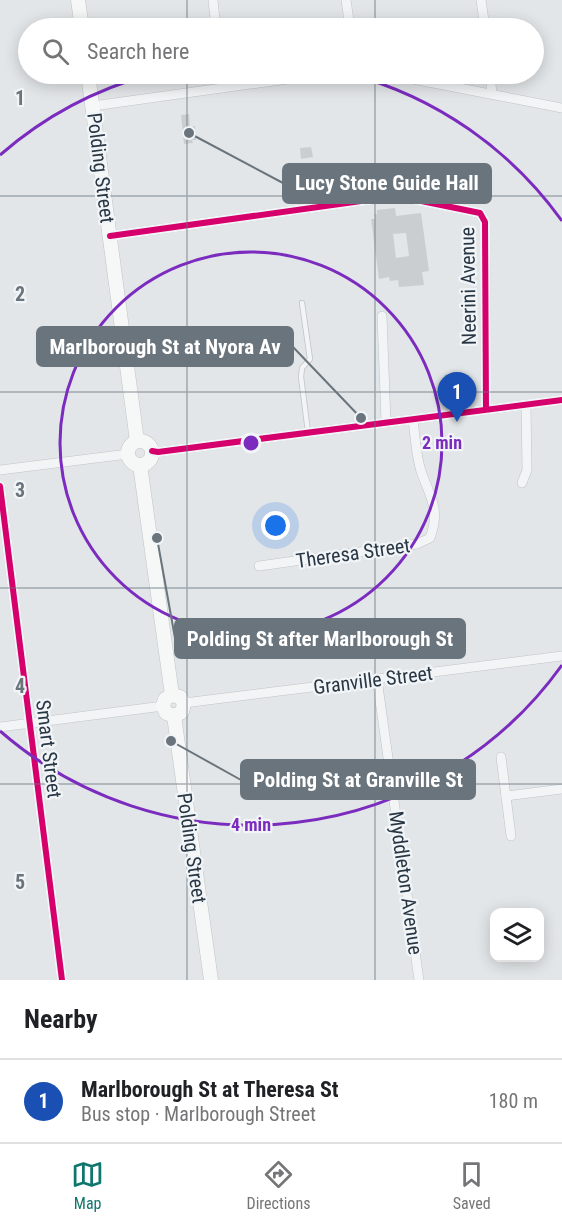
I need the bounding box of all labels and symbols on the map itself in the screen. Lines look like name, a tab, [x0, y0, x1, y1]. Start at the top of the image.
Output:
text: 1	[15, 86, 25, 110]
street label: Polding Street	[82, 111, 120, 225]
callout: Lucy Stone Guide Hall	[283, 164, 491, 203]
text: Lucy Stone Guide Hall	[295, 171, 479, 195]
street label: Neerini Avenue	[455, 227, 481, 345]
text: 2	[15, 282, 25, 306]
callout: Marlborough St at Nyora Av	[37, 327, 293, 366]
text: Marlborough St at Nyora Av	[49, 335, 281, 359]
pin: 1	[438, 372, 476, 422]
text: 2 min	[422, 432, 462, 453]
centre of rings	[241, 433, 261, 453]
text: 3	[15, 478, 25, 502]
your location	[261, 511, 290, 540]
street label: Theresa Street	[294, 533, 412, 573]
callout: Polding St after Marlborough St	[175, 619, 465, 658]
text: Polding St after Marlborough St	[187, 627, 453, 651]
street label: Granville Street	[312, 661, 434, 699]
text: 4	[15, 674, 25, 698]
street label: Smart Street	[31, 698, 67, 800]
callout: Polding St at Granville St	[241, 760, 475, 799]
text: Polding St at Granville St	[253, 768, 463, 792]
street label: Polding Street	[172, 791, 212, 905]
street label: Myddleton Avenue	[384, 810, 428, 956]
text: 4 min	[231, 814, 271, 835]
text: 5	[15, 870, 25, 894]

